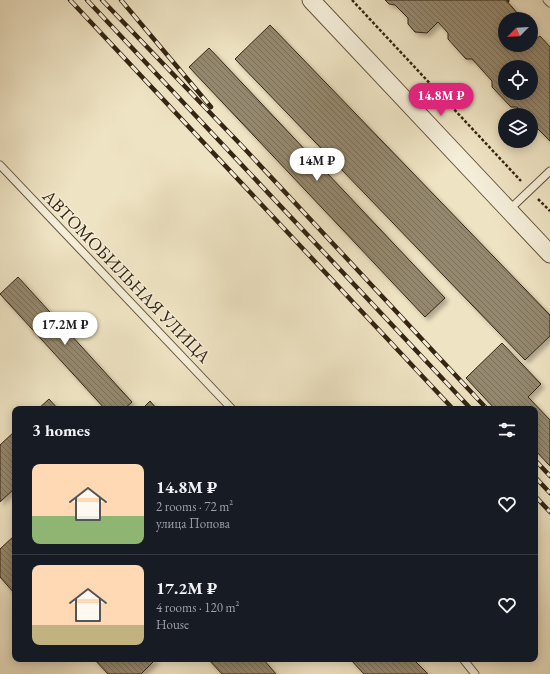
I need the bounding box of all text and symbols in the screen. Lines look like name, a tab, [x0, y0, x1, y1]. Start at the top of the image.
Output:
north arrow	[498, 12, 538, 52]
map controls	[498, 12, 538, 148]
button: locate	[498, 60, 538, 100]
pin: 14.8M ₽	[404, 83, 478, 117]
text: 14.8M ₽	[418, 87, 464, 104]
button: layers	[498, 108, 538, 148]
pin: 14M ₽	[289, 148, 345, 182]
text: 14M ₽	[299, 152, 335, 169]
street label: АВТОМОБИЛЬНАЯ УЛИЦА	[37, 184, 216, 368]
pin: 17.2M ₽	[28, 312, 102, 346]
text: 17.2M ₽	[42, 316, 88, 333]
text: 3 homes	[32, 419, 90, 441]
icon: filters	[496, 419, 518, 441]
text: 14.8M ₽	[156, 476, 217, 498]
icon: home	[64, 480, 112, 528]
icon: heart	[496, 493, 518, 515]
text: 2 rooms · 72 m²	[156, 498, 233, 515]
text: улица Попова	[156, 515, 230, 532]
text: 17.2M ₽	[156, 577, 217, 599]
icon: home	[64, 581, 112, 629]
icon: heart	[496, 594, 518, 616]
text: 4 rooms · 120 m²	[156, 599, 240, 616]
text: House	[156, 616, 189, 633]

